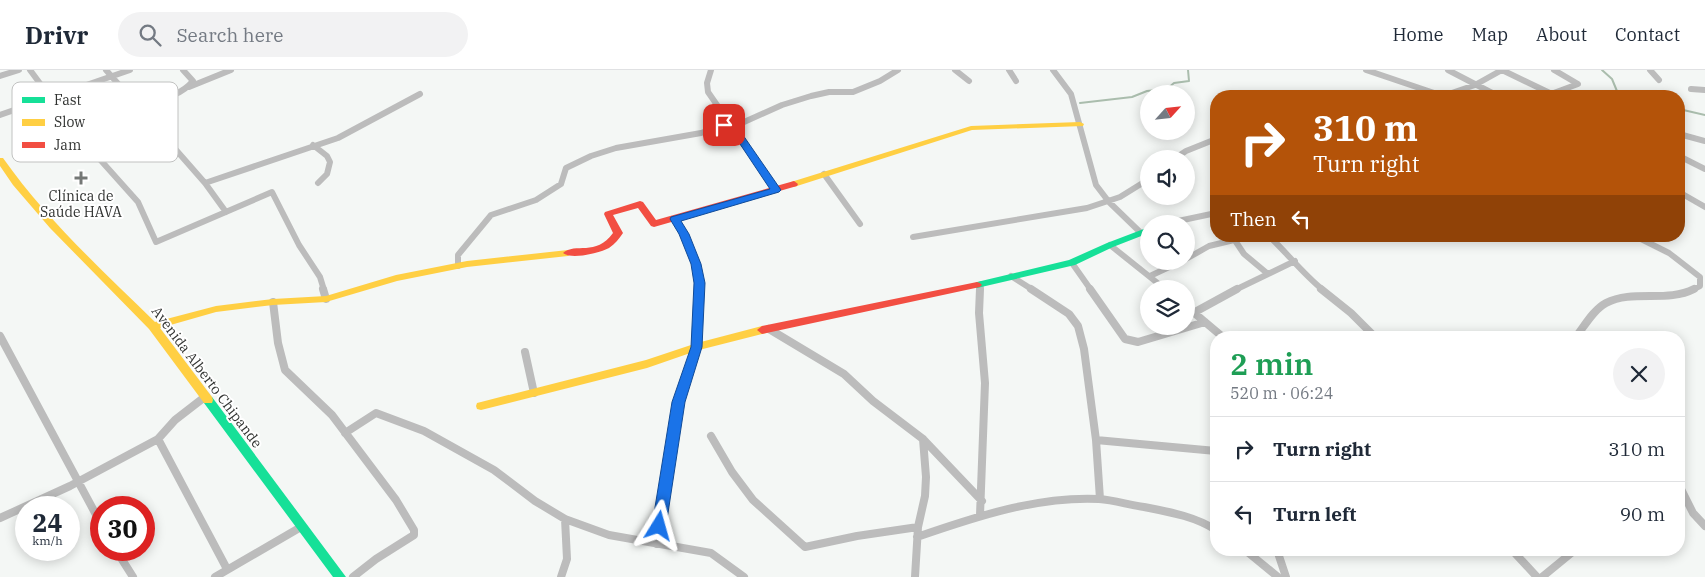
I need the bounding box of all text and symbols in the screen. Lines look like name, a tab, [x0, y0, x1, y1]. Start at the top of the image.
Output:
search box	[118, 12, 468, 57]
text: Drivr	[25, 19, 88, 51]
icon: search	[136, 21, 164, 49]
text: Search here	[176, 23, 283, 47]
text: Home	[1392, 23, 1444, 46]
text: Map	[1472, 23, 1508, 46]
text: About	[1536, 23, 1587, 46]
text: Contact	[1615, 23, 1680, 46]
legend	[12, 82, 178, 162]
north arrow	[1140, 85, 1195, 140]
map controls	[1140, 85, 1195, 335]
text: Fast	[54, 91, 82, 109]
pin	[703, 104, 745, 146]
text: 310 m	[1313, 105, 1418, 151]
icon: right	[1230, 110, 1295, 175]
icon: arrive	[710, 111, 738, 139]
text: Slow	[54, 113, 85, 131]
text: Jam	[54, 136, 81, 154]
text: Turn right	[1313, 149, 1420, 178]
button: sound	[1140, 150, 1195, 205]
marker: Clínica de Saúde HAVA	[74, 171, 88, 185]
place label: Clínica de Saúde HAVA	[40, 187, 122, 221]
icon: left	[1287, 205, 1315, 233]
text: Then	[1230, 207, 1277, 231]
button: search	[1140, 215, 1195, 270]
button: layers	[1140, 280, 1195, 335]
street label: Avenida Alberto Chipande	[148, 303, 266, 451]
text: 2 min	[1230, 344, 1313, 383]
button: close	[1613, 348, 1665, 400]
text: 520 m · 06:24	[1230, 383, 1333, 403]
icon: right	[1230, 435, 1258, 463]
text: Turn right	[1273, 437, 1371, 461]
text: 310 m	[1608, 437, 1665, 461]
speed limit sign: 30	[90, 496, 155, 561]
position arrow	[632, 499, 684, 551]
icon: left	[1230, 500, 1258, 528]
text: Turn left	[1273, 502, 1356, 526]
text: 90 m	[1620, 502, 1665, 526]
text: 24	[32, 506, 63, 539]
text: km/h	[32, 533, 63, 548]

